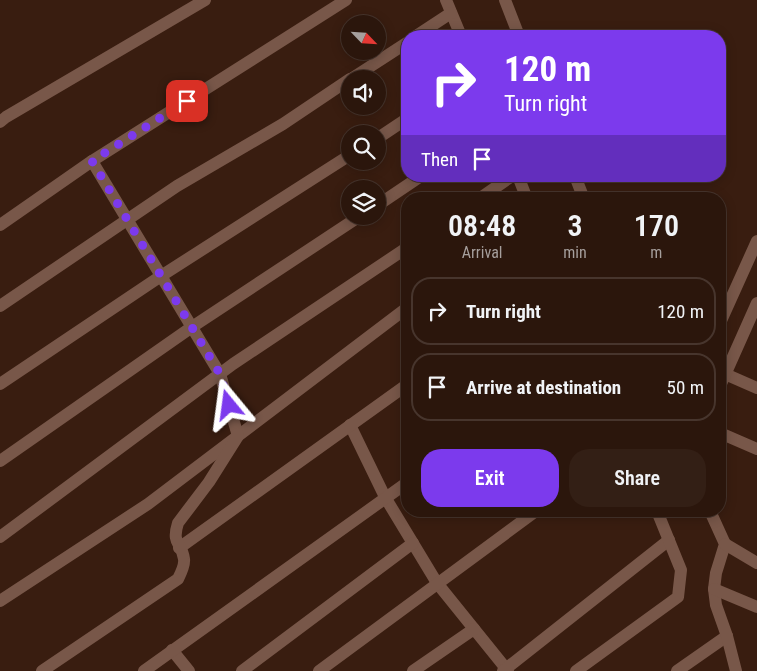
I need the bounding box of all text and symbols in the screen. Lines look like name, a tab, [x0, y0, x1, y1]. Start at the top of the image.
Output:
north arrow	[341, 15, 386, 60]
map controls	[341, 15, 386, 225]
text: 120 m	[504, 49, 591, 90]
icon: right	[421, 50, 486, 115]
button: sound	[341, 70, 386, 115]
pin	[166, 80, 208, 122]
icon: arrive	[173, 87, 201, 115]
text: Turn right	[504, 91, 587, 116]
button: search	[341, 125, 386, 170]
icon: arrive	[468, 145, 496, 173]
text: Then	[421, 148, 458, 171]
button: layers	[341, 180, 386, 225]
text: 08:48	[448, 208, 516, 243]
text: 3	[567, 208, 583, 243]
text: 170	[634, 208, 679, 243]
text: Arrival	[462, 243, 502, 262]
text: min	[563, 243, 587, 262]
text: m	[650, 243, 662, 262]
icon: right	[423, 297, 451, 325]
text: Turn right	[466, 300, 541, 323]
text: 120 m	[657, 300, 704, 323]
icon: arrive	[423, 373, 451, 401]
text: Arrive at destination	[466, 376, 621, 399]
text: 50 m	[667, 376, 704, 399]
position arrow	[202, 378, 254, 430]
button: Exit	[421, 449, 559, 507]
button: Share	[569, 449, 706, 507]

